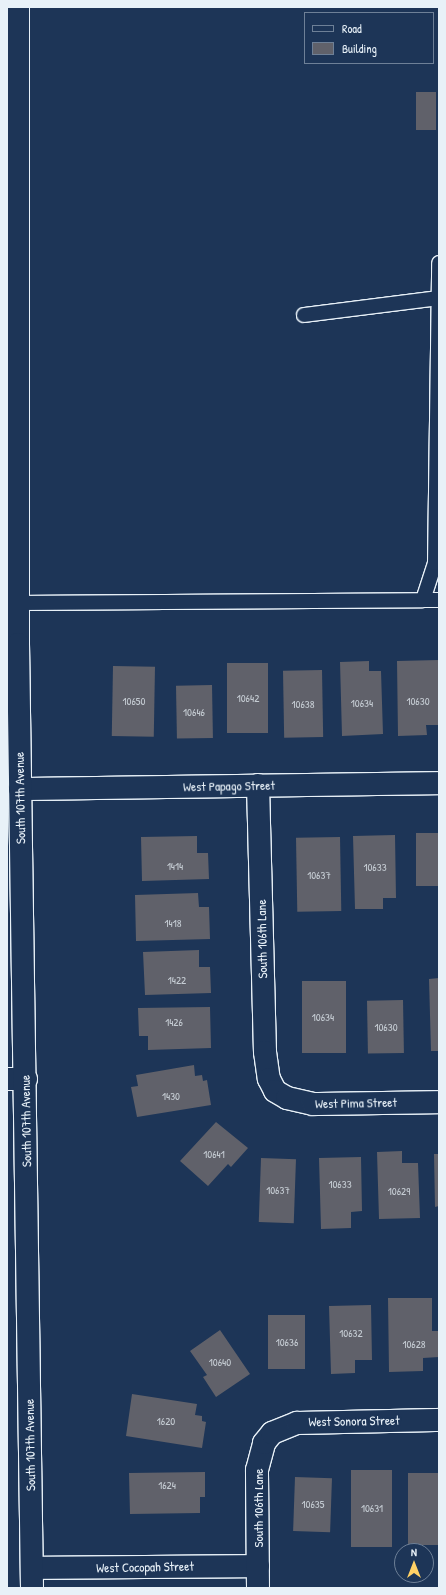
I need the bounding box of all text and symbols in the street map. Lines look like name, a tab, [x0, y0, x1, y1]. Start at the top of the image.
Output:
legend	[304, 12, 434, 64]
text: Road	[342, 20, 362, 37]
text: Building	[342, 40, 377, 57]
house number: 10642	[237, 691, 259, 705]
house number: 10650	[123, 694, 145, 708]
house number: 10630	[406, 694, 430, 708]
house number: 10634	[351, 696, 373, 710]
house number: 10638	[291, 697, 315, 711]
house number: 10646	[183, 705, 205, 719]
street label: South 107th Avenue	[11, 752, 29, 844]
street label: West Papago Street	[183, 777, 275, 795]
house number: 1414	[167, 859, 183, 873]
house number: 10633	[363, 860, 387, 874]
house number: 10637	[307, 868, 331, 882]
street label: South 106th Lane	[254, 899, 270, 979]
house number: 1418	[165, 916, 181, 930]
house number: 1422	[168, 973, 186, 987]
house number: 10634	[312, 1010, 334, 1024]
house number: 1426	[165, 1015, 183, 1029]
house number: 10630	[374, 1020, 398, 1034]
street label: South 107th Avenue	[17, 1075, 35, 1167]
house number: 1430	[162, 1089, 180, 1103]
street label: West Pima Street	[315, 1094, 397, 1112]
house number: 10641	[203, 1147, 225, 1161]
house number: 10633	[328, 1177, 352, 1191]
house number: 10637	[266, 1183, 290, 1197]
house number: 10629	[388, 1184, 410, 1198]
house number: 10632	[339, 1326, 363, 1340]
house number: 10636	[276, 1335, 298, 1349]
house number: 10628	[402, 1337, 426, 1351]
house number: 10640	[209, 1355, 231, 1369]
street label: South 107th Avenue	[21, 1399, 39, 1491]
street label: West Sonora Street	[308, 1412, 400, 1430]
house number: 1620	[157, 1414, 175, 1428]
street label: South 106th Lane	[250, 1469, 266, 1547]
house number: 1624	[158, 1478, 176, 1492]
house number: 10635	[302, 1497, 324, 1511]
house number: 10631	[361, 1501, 383, 1515]
north arrow	[394, 1543, 434, 1583]
text: N	[411, 1545, 417, 1559]
street label: West Cocopah Street	[96, 1558, 194, 1576]

